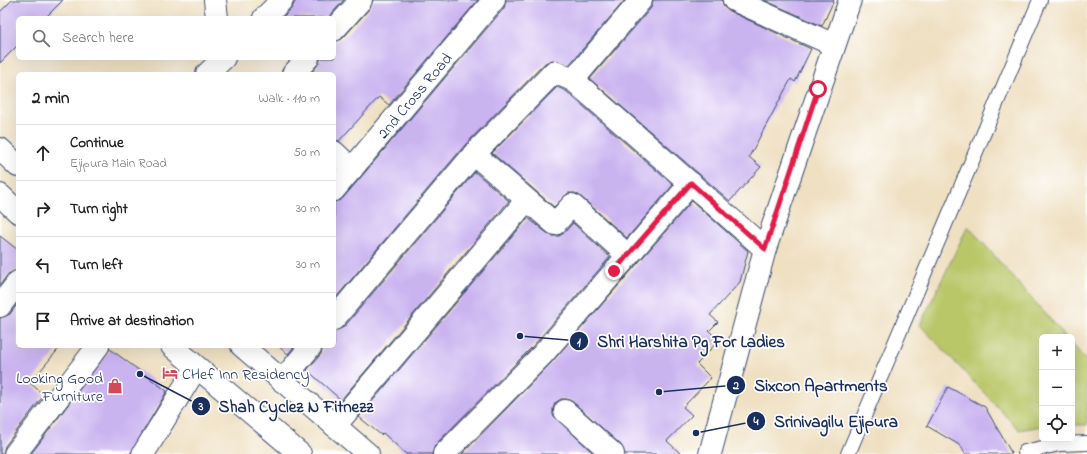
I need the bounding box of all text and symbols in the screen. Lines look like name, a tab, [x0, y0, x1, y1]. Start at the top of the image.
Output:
search box	[16, 16, 336, 60]
icon: search	[30, 27, 52, 49]
text: Search here	[62, 27, 134, 49]
street label: 2nd Cross Road	[372, 48, 459, 145]
route start	[809, 80, 827, 98]
text: 2 min	[32, 86, 69, 111]
text: Walk · 110 m	[259, 89, 320, 108]
text: Continue	[70, 132, 124, 154]
icon: ahead	[32, 142, 54, 164]
text: 50 m	[294, 143, 320, 162]
text: Ejipura Main Road	[70, 154, 167, 173]
icon: right	[32, 198, 54, 220]
text: Turn right	[70, 198, 128, 220]
text: 30 m	[296, 199, 320, 218]
icon: left	[32, 254, 54, 276]
text: Turn left	[70, 254, 123, 276]
text: 30 m	[296, 255, 320, 274]
route end	[605, 262, 623, 280]
icon: arrive	[32, 310, 54, 332]
text: Arrive at destination	[70, 310, 194, 332]
callout: Shri Harshita Pg For Ladies	[569, 327, 793, 356]
text: Shri Harshita Pg For Ladies	[597, 330, 785, 357]
text: 1	[577, 334, 581, 352]
map controls	[1039, 334, 1075, 442]
button: +	[1039, 334, 1075, 370]
place label: CHef Inn Residency	[182, 363, 309, 387]
hotel icon: CHef Inn Residency	[161, 364, 179, 382]
place label: Looking Good Furniture	[16, 367, 104, 409]
button: −	[1039, 370, 1075, 406]
callout: Sixcon Apartments	[726, 371, 896, 400]
text: Sixcon Apartments	[754, 374, 888, 399]
shop icon: Looking Good Furniture	[106, 377, 124, 395]
text: 2	[732, 377, 739, 395]
callout: Shah Cyclez N Fitnezz	[191, 392, 382, 421]
text: Shah Cyclez N Fitnezz	[219, 395, 374, 422]
text: 3	[198, 398, 204, 416]
callout: Srinivagilu Ejipura	[746, 406, 906, 435]
button: locate	[1039, 406, 1075, 442]
text: Srinivagilu Ejipura	[774, 410, 898, 437]
text: 4	[753, 413, 759, 431]

